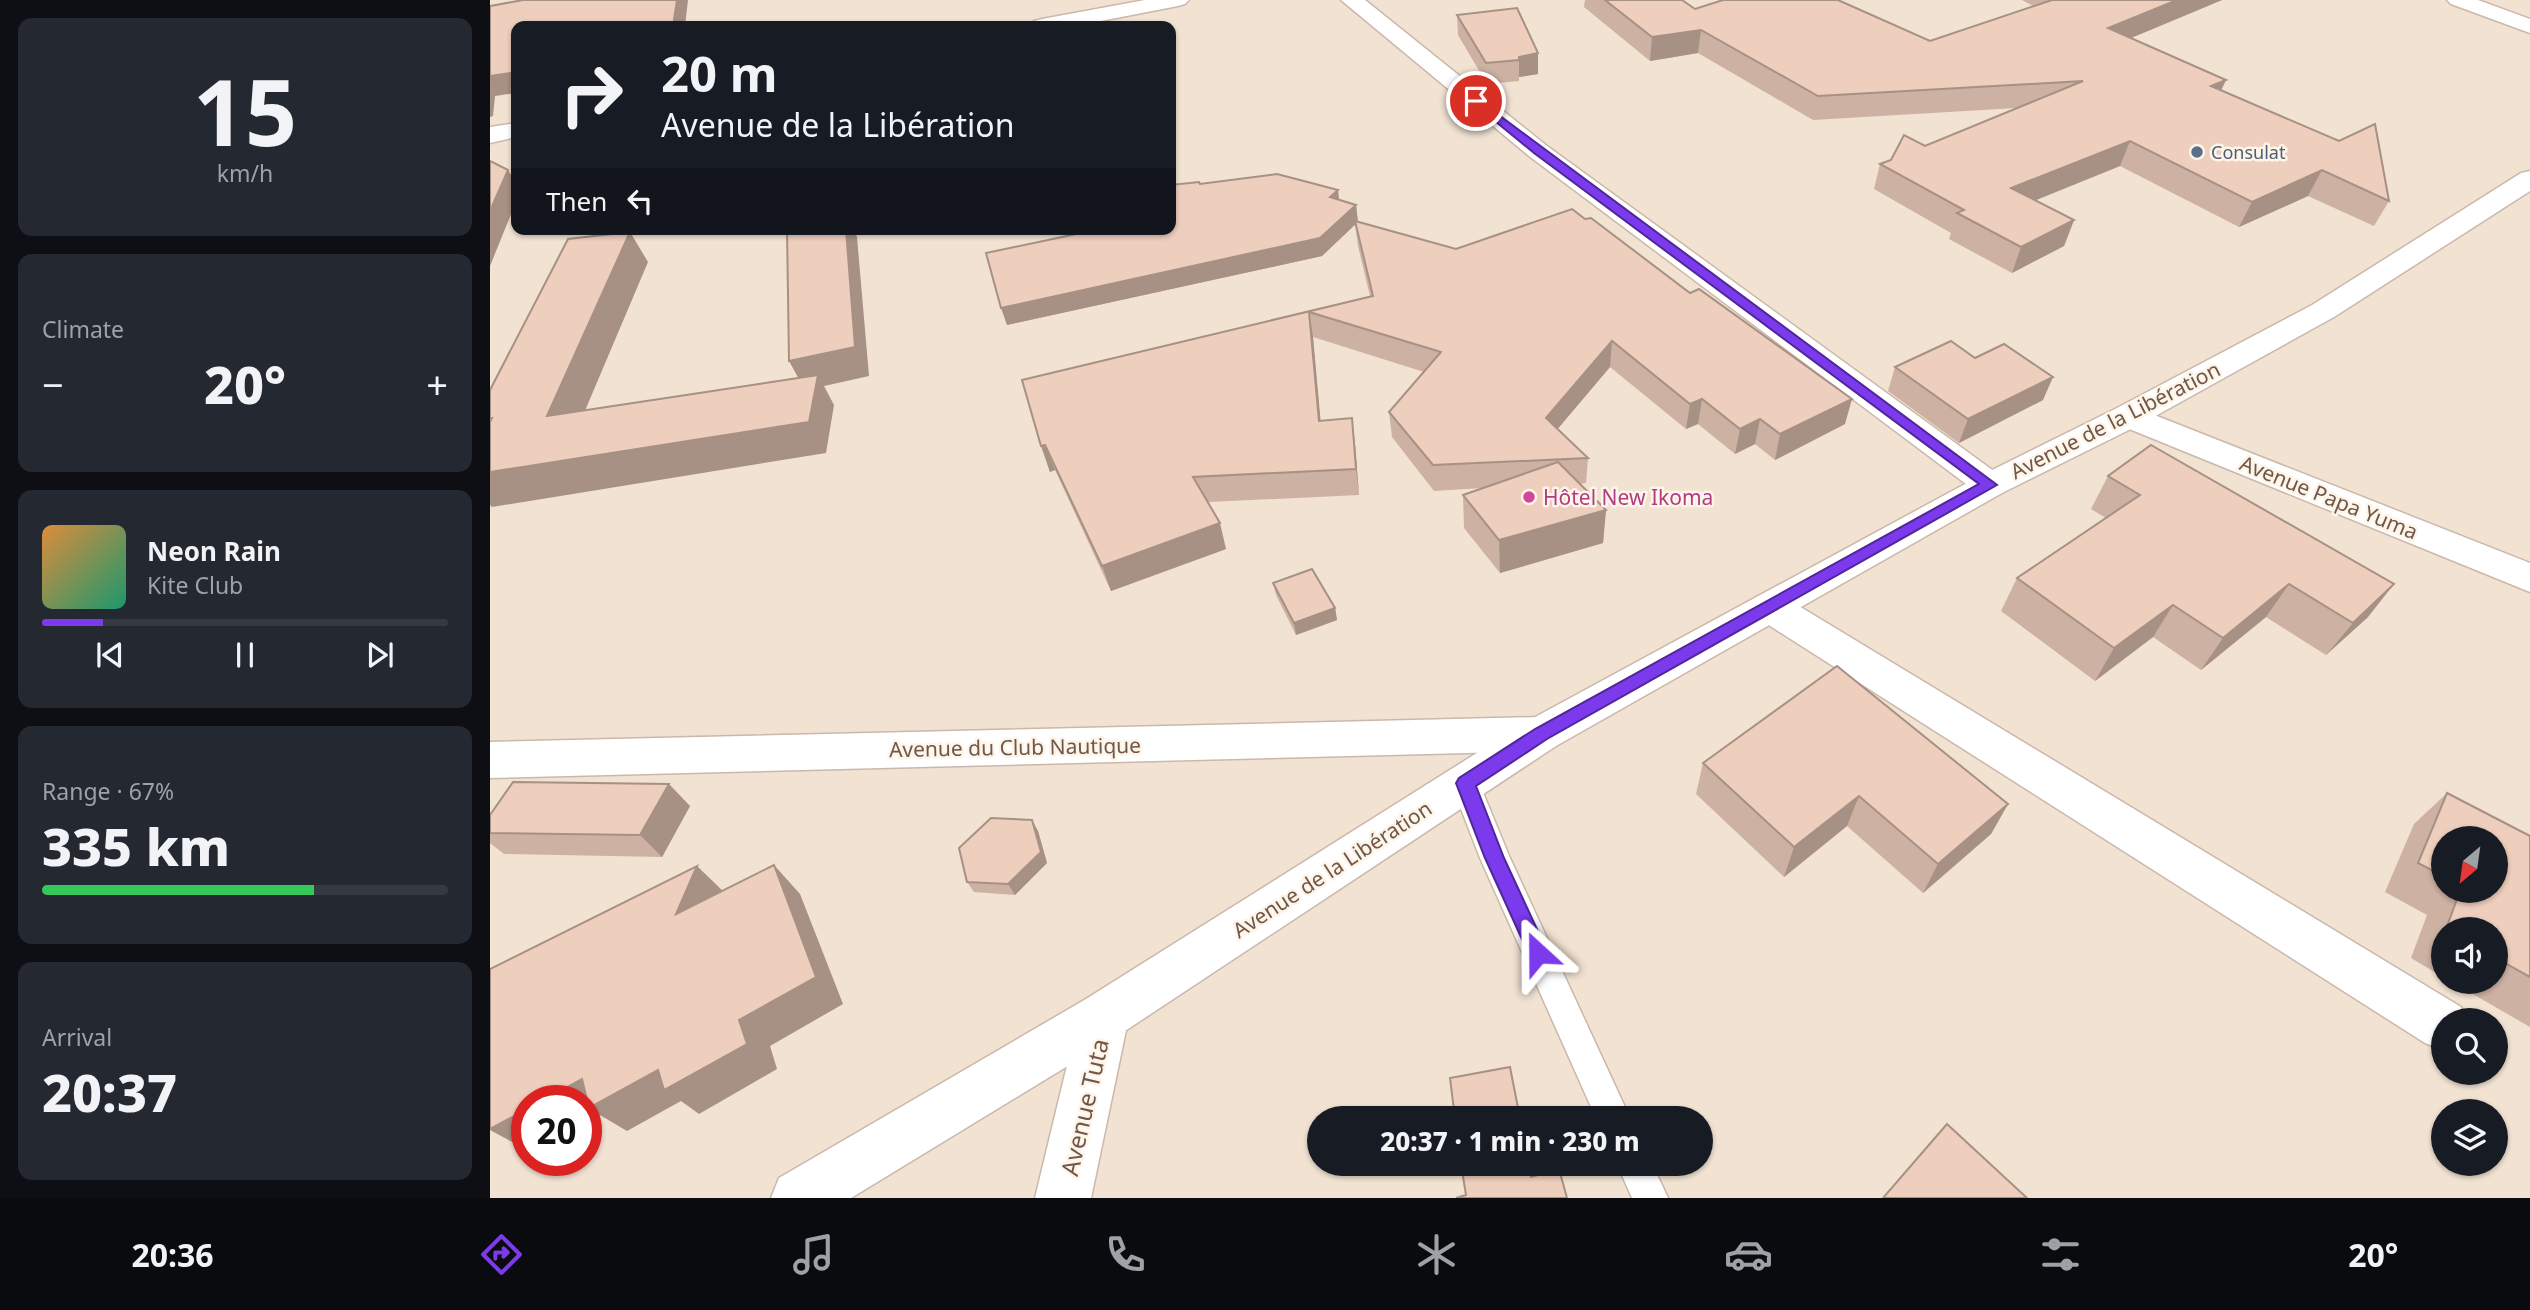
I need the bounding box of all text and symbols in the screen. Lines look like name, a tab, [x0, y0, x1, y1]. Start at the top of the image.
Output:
text: 20 m	[661, 40, 778, 106]
text: 15	[193, 49, 297, 173]
icon: right	[546, 49, 637, 140]
pin	[1446, 71, 1506, 131]
icon: arrive	[1457, 82, 1495, 120]
text: Avenue de la Libération	[661, 103, 1014, 146]
place label: Consulat	[2211, 140, 2286, 164]
marker: Consulat	[2189, 144, 2205, 160]
text: km/h	[217, 157, 273, 189]
icon: left	[621, 182, 659, 220]
text: Then	[546, 183, 607, 219]
text: Climate	[42, 313, 124, 345]
text: 20°	[204, 348, 286, 419]
street label: Avenue de la Libération	[2005, 355, 2225, 485]
text: −	[42, 358, 64, 410]
text: +	[426, 358, 448, 410]
street label: Avenue Papa Yuma	[2236, 449, 2422, 545]
place label: Hôtel New Ikoma	[1543, 483, 1713, 511]
marker: Hôtel New Ikoma	[1521, 489, 1537, 505]
text: Neon Rain	[147, 533, 281, 569]
text: Kite Club	[147, 569, 243, 601]
icon: previous	[91, 636, 129, 674]
icon: pause	[226, 636, 264, 674]
icon: next	[361, 636, 399, 674]
street label: Avenue du Club Nautique	[889, 731, 1141, 763]
text: Range · 67%	[42, 775, 174, 807]
street label: Avenue de la Libération	[1227, 794, 1437, 944]
text: 335 km	[42, 810, 230, 881]
north arrow	[2431, 826, 2508, 903]
map controls	[2431, 826, 2508, 1176]
position arrow	[1501, 916, 1575, 990]
button: sound	[2431, 917, 2508, 994]
button: search	[2431, 1008, 2508, 1085]
text: Arrival	[42, 1021, 112, 1053]
street label: Avenue Tuta	[1052, 1035, 1116, 1179]
text: 20:37	[42, 1056, 177, 1127]
speed limit sign: 20	[511, 1085, 602, 1176]
button: layers	[2431, 1099, 2508, 1176]
text: 20:37 · 1 min · 230 m	[1380, 1123, 1640, 1159]
icon: directions	[477, 1230, 526, 1279]
icon: music	[789, 1230, 838, 1279]
icon: phone	[1101, 1230, 1150, 1279]
icon: climate	[1412, 1230, 1461, 1279]
icon: car	[1724, 1230, 1773, 1279]
icon: filters	[2036, 1230, 2085, 1279]
text: 20:36	[131, 1233, 214, 1276]
text: 20°	[2348, 1233, 2398, 1276]

